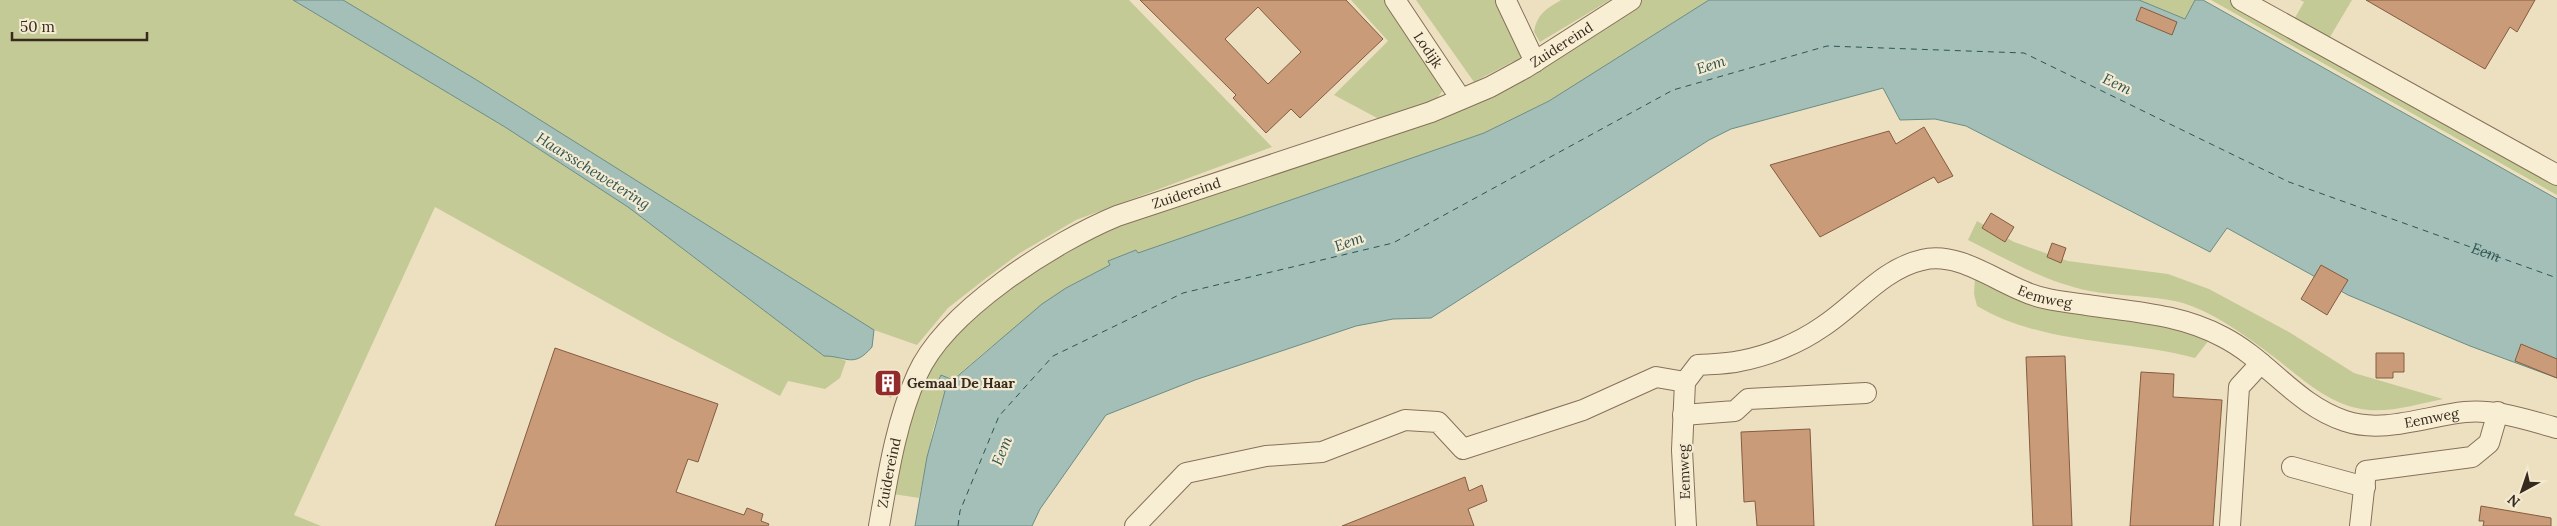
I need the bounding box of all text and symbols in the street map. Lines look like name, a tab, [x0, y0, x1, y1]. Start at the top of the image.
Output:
scale bar	[12, 10, 148, 42]
text: 50 m	[20, 17, 55, 36]
street label: Zuidereind	[1527, 18, 1596, 71]
street label: Lodijk	[1410, 28, 1447, 72]
water label: Eem	[1694, 51, 1728, 78]
water label: Eem	[2100, 69, 2135, 98]
water label: Haarsschewetering	[533, 128, 654, 213]
street label: Zuidereind	[1150, 173, 1223, 213]
water label: Eem	[1332, 228, 1366, 256]
water label: Eem	[2469, 238, 2503, 266]
street label: Eemweg	[2015, 281, 2073, 312]
building icon: Gemaal De Haar	[873, 368, 903, 398]
place label: Gemaal De Haar	[907, 374, 1015, 392]
street label: Eemweg	[2403, 404, 2460, 432]
water label: Eem	[987, 434, 1016, 468]
street label: Zuidereind	[873, 436, 905, 509]
street label: Eemweg	[1674, 444, 1694, 500]
north arrow	[2497, 466, 2547, 516]
text: N	[2504, 490, 2524, 511]

